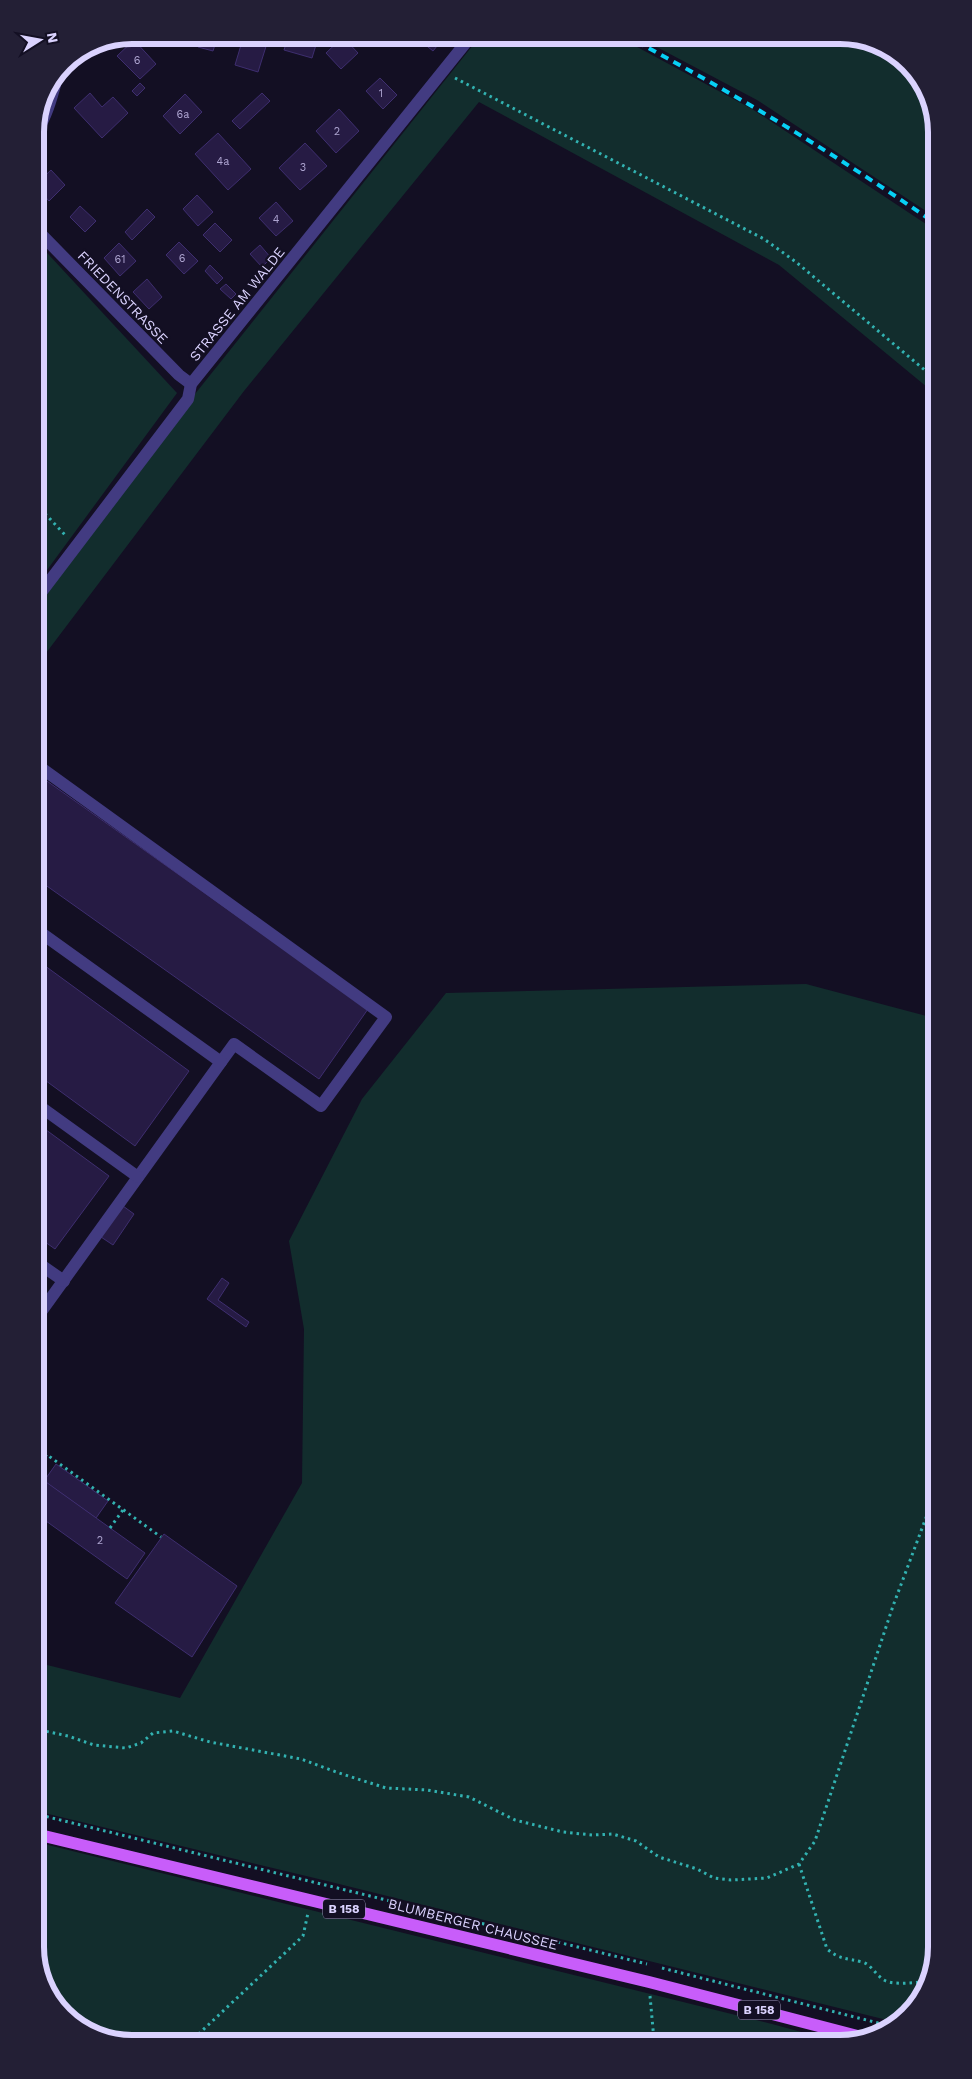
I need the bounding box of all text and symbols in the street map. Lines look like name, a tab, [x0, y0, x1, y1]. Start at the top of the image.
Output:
north arrow	[15, 15, 65, 65]
text: N	[44, 31, 62, 44]
house number: 6	[134, 54, 141, 67]
house number: 1	[379, 87, 383, 100]
house number: 6a	[177, 108, 189, 121]
house number: 2	[334, 125, 340, 138]
house number: 4a	[217, 155, 229, 168]
house number: 3	[300, 161, 306, 174]
house number: 4	[273, 213, 280, 226]
street label: STRASSE AM WALDE	[186, 244, 288, 364]
street label: FRIEDENSTRASSE	[75, 247, 171, 347]
house number: 6	[179, 252, 186, 265]
house number: 61	[115, 253, 125, 266]
house number: 2	[97, 1534, 103, 1547]
street label: BLUMBERGER CHAUSSEE	[387, 1895, 559, 1953]
road number: B 158	[323, 1900, 365, 1918]
road number: B 158	[738, 2000, 780, 2020]

